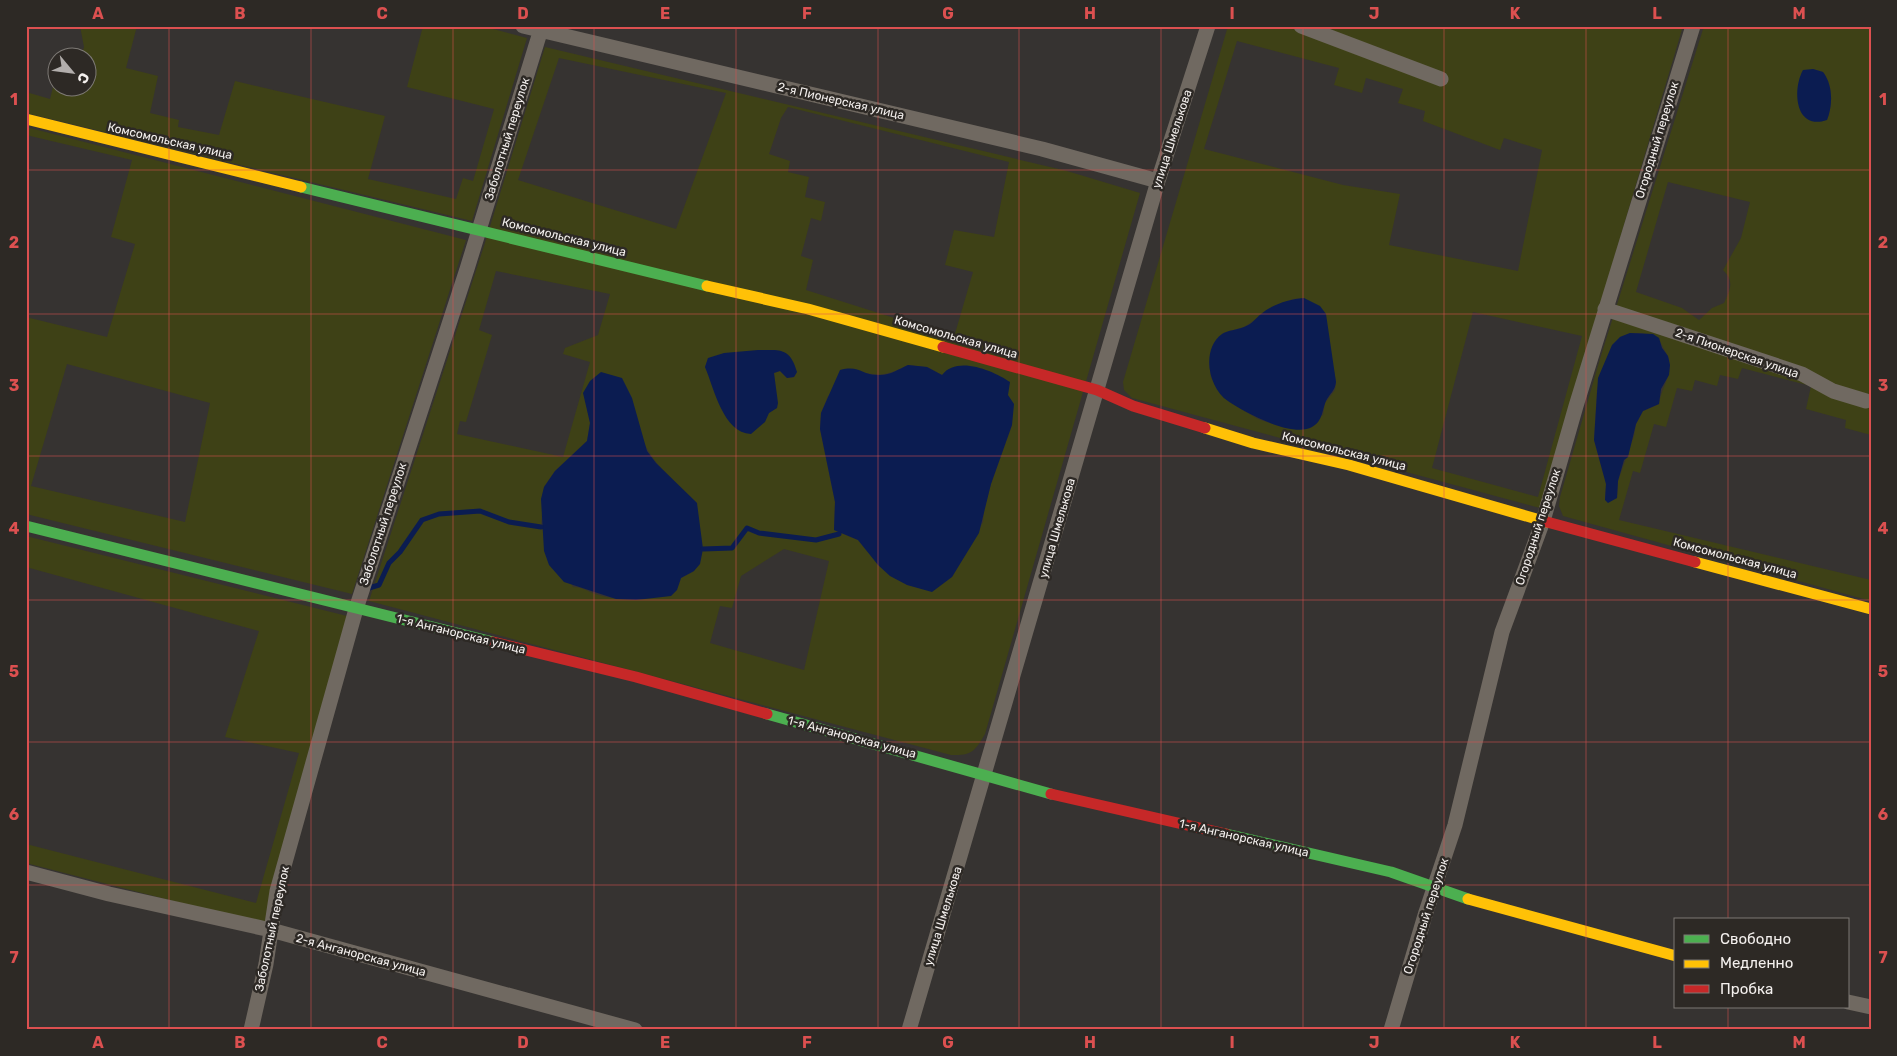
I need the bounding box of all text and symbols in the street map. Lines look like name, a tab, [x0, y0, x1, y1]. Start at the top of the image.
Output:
text: A	[92, 4, 104, 23]
text: B	[234, 4, 246, 23]
text: C	[376, 4, 388, 23]
text: D	[517, 4, 529, 23]
text: E	[660, 4, 670, 23]
text: F	[802, 4, 812, 23]
text: G	[942, 4, 954, 23]
text: H	[1084, 4, 1096, 23]
text: I	[1229, 4, 1235, 23]
text: J	[1369, 4, 1379, 23]
text: K	[1510, 4, 1521, 23]
text: L	[1652, 4, 1662, 23]
text: M	[1792, 4, 1806, 23]
north arrow	[48, 48, 98, 98]
text: С	[73, 70, 93, 87]
street label: Заболотный переулок	[482, 75, 533, 202]
street label: Огородный переулок	[1633, 79, 1682, 200]
street label: 2-я Пионерская улица	[776, 80, 906, 122]
street label: улица Шмелькова	[1149, 88, 1195, 190]
text: 1	[10, 90, 18, 109]
text: 1	[1879, 90, 1887, 109]
street label: Комсомольская улица	[106, 120, 234, 162]
street label: Комсомольская улица	[500, 215, 628, 259]
text: 2	[9, 233, 19, 252]
text: 2	[1878, 233, 1888, 252]
street label: Комсомольская улица	[893, 313, 1019, 361]
street label: 2-я Пионерская улица	[1673, 325, 1801, 381]
text: 3	[9, 376, 19, 395]
text: 3	[1878, 376, 1888, 395]
street label: Комсомольская улица	[1280, 429, 1408, 473]
street label: Заболотный переулок	[357, 461, 410, 587]
street label: Огородный переулок	[1513, 467, 1564, 587]
street label: улица Шмелькова	[1036, 476, 1078, 580]
text: 4	[9, 519, 20, 538]
text: 4	[1878, 519, 1889, 538]
street label: Комсомольская улица	[1672, 535, 1798, 581]
street label: 1-я Анганорская улица	[395, 611, 527, 657]
text: 5	[9, 662, 19, 681]
text: 5	[1878, 662, 1888, 681]
street label: 1-я Анганорская улица	[786, 713, 918, 761]
text: 6	[9, 805, 19, 824]
text: 6	[1878, 805, 1888, 824]
street label: 1-я Анганорская улица	[1178, 816, 1310, 860]
street label: Огородный переулок	[1401, 856, 1452, 976]
street label: Заболотный переулок	[252, 864, 292, 993]
street label: улица Шмелькова	[921, 865, 965, 967]
legend	[1674, 918, 1850, 1008]
text: Свободно	[1720, 930, 1791, 948]
street label: 2-я Анганорская улица	[294, 931, 428, 979]
text: 7	[9, 948, 19, 967]
text: 7	[1878, 948, 1888, 967]
text: Медленно	[1720, 954, 1793, 972]
text: Пробка	[1720, 980, 1773, 998]
text: A	[92, 1033, 104, 1052]
text: B	[234, 1033, 246, 1052]
text: C	[376, 1033, 388, 1052]
text: D	[517, 1033, 529, 1052]
text: E	[660, 1033, 670, 1052]
text: F	[802, 1033, 812, 1052]
text: G	[942, 1033, 954, 1052]
text: H	[1084, 1033, 1096, 1052]
text: I	[1229, 1033, 1235, 1052]
text: J	[1369, 1033, 1379, 1052]
text: K	[1510, 1033, 1521, 1052]
text: L	[1652, 1033, 1662, 1052]
text: M	[1792, 1033, 1806, 1052]

